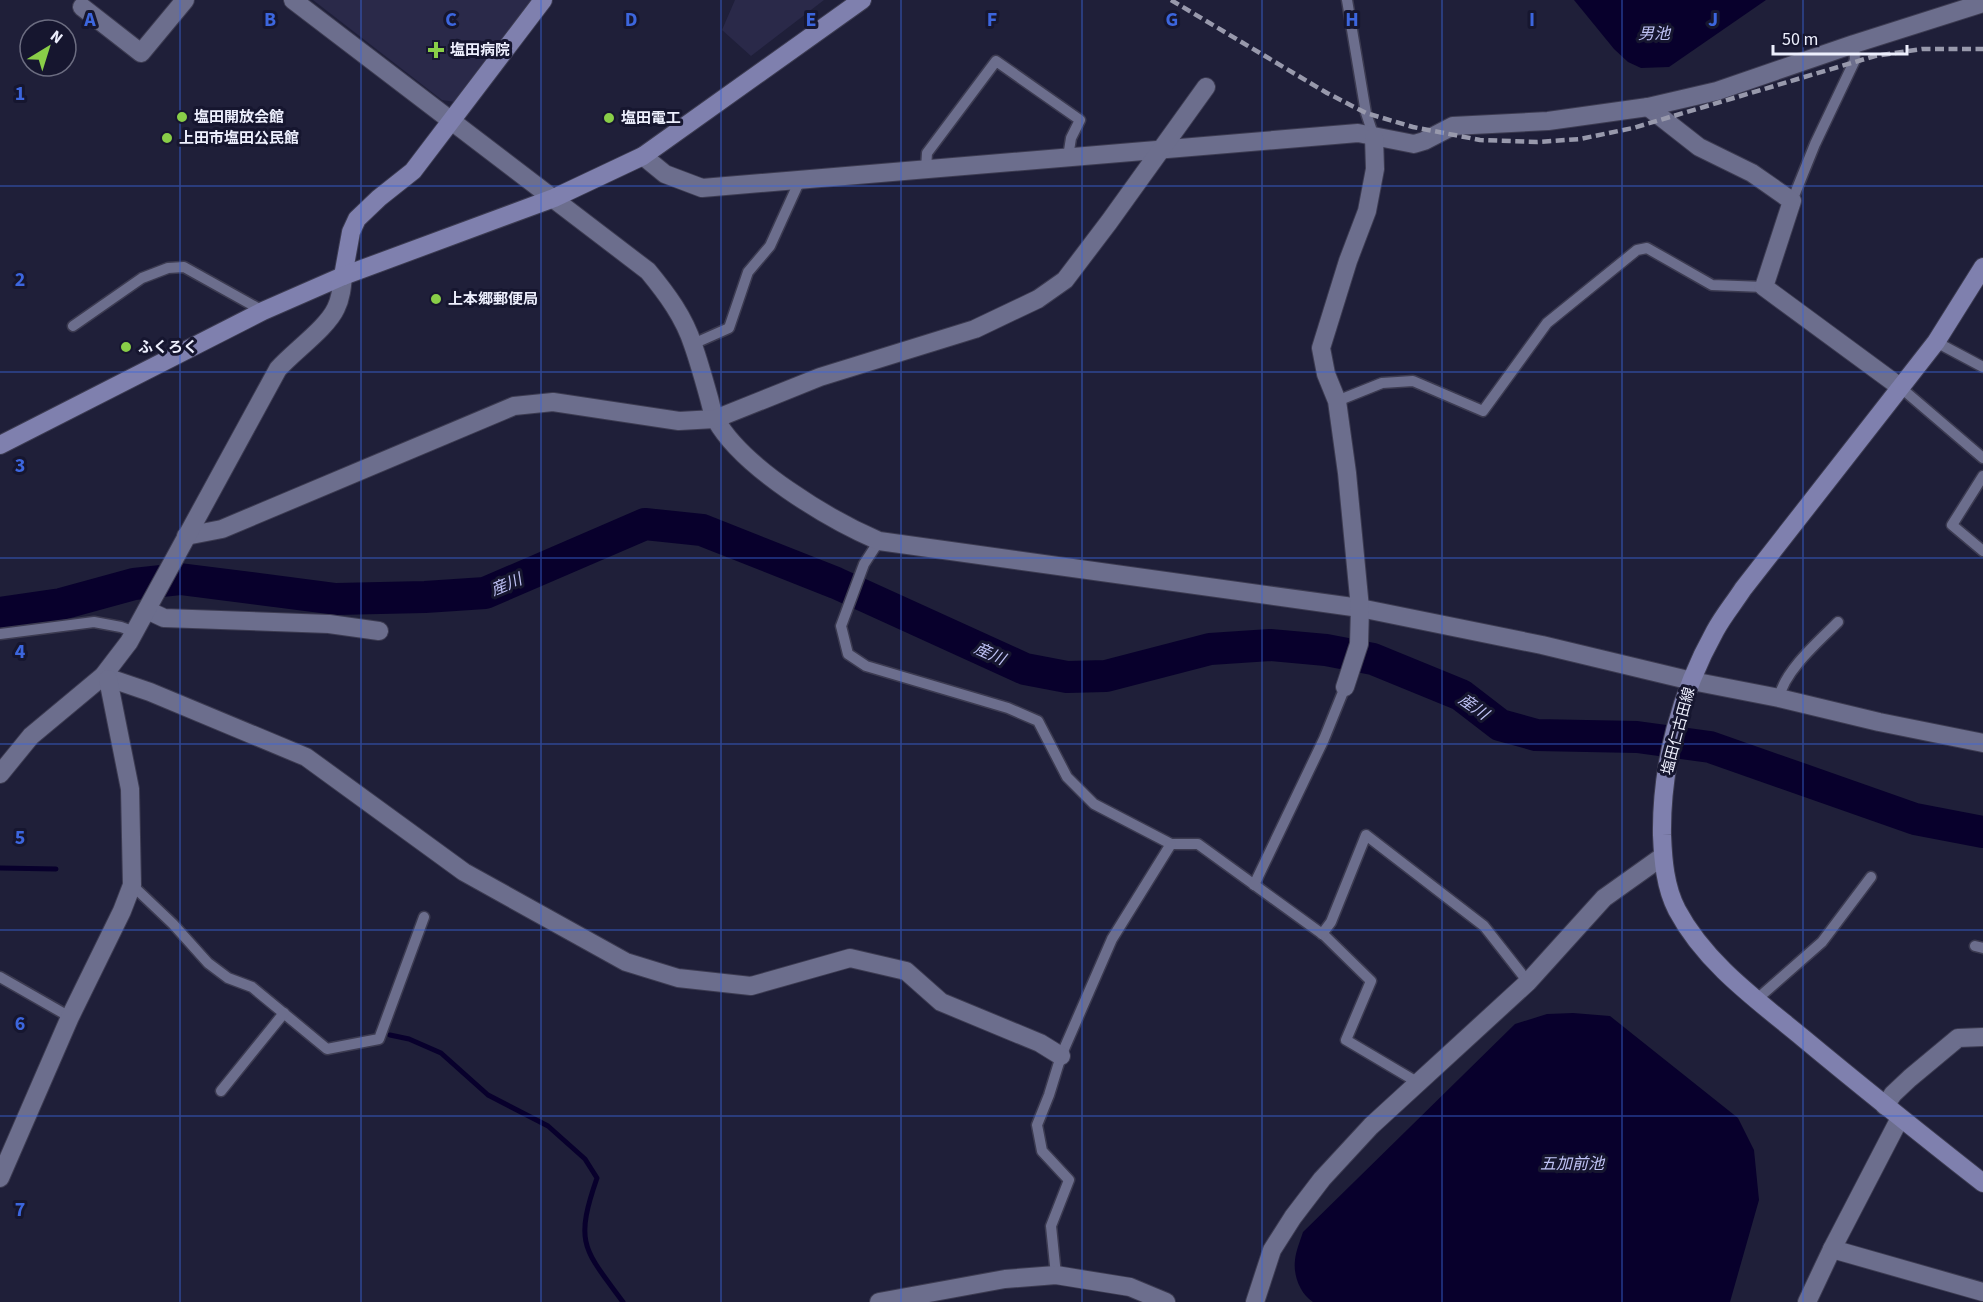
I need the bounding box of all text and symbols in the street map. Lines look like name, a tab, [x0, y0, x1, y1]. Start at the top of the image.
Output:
text: A	[83, 6, 96, 34]
text: B	[264, 6, 276, 34]
text: C	[445, 6, 457, 34]
text: D	[625, 6, 637, 34]
text: E	[806, 6, 816, 34]
text: F	[987, 6, 997, 34]
text: G	[1166, 6, 1178, 34]
text: H	[1345, 6, 1359, 34]
text: I	[1529, 6, 1535, 34]
text: J	[1708, 6, 1718, 34]
north arrow	[18, 18, 78, 78]
scale bar	[1773, 18, 1906, 56]
water label: 男池	[1638, 23, 1672, 45]
text: N	[46, 25, 68, 49]
text: 50 m	[1782, 27, 1818, 52]
place label: 塩田病院	[450, 40, 510, 61]
marker: 塩田病院	[427, 41, 445, 59]
text: 1	[15, 80, 25, 108]
place label: 塩田開放会館	[194, 107, 284, 128]
place label: 塩田電工	[621, 108, 681, 129]
marker: 塩田開放会館	[175, 110, 189, 124]
marker: 塩田電工	[602, 111, 616, 125]
place label: 上田市塩田公民館	[179, 128, 299, 149]
marker: 上田市塩田公民館	[160, 131, 174, 145]
text: 2	[15, 266, 25, 294]
place label: 上本郷郵便局	[448, 289, 538, 310]
marker: 上本郷郵便局	[429, 292, 443, 306]
place label: ふくろく	[138, 337, 198, 358]
marker: ふくろく	[119, 340, 133, 354]
text: 3	[15, 452, 25, 480]
water label: 産川	[487, 568, 527, 601]
water label: 産川	[970, 637, 1011, 671]
text: 4	[15, 638, 26, 666]
street label: 塩田仁古田線	[1657, 685, 1700, 777]
water label: 産川	[1454, 689, 1494, 726]
text: 5	[15, 824, 25, 852]
text: 6	[15, 1010, 25, 1038]
water label: 五加前池	[1540, 1153, 1606, 1175]
text: 7	[15, 1196, 25, 1224]

